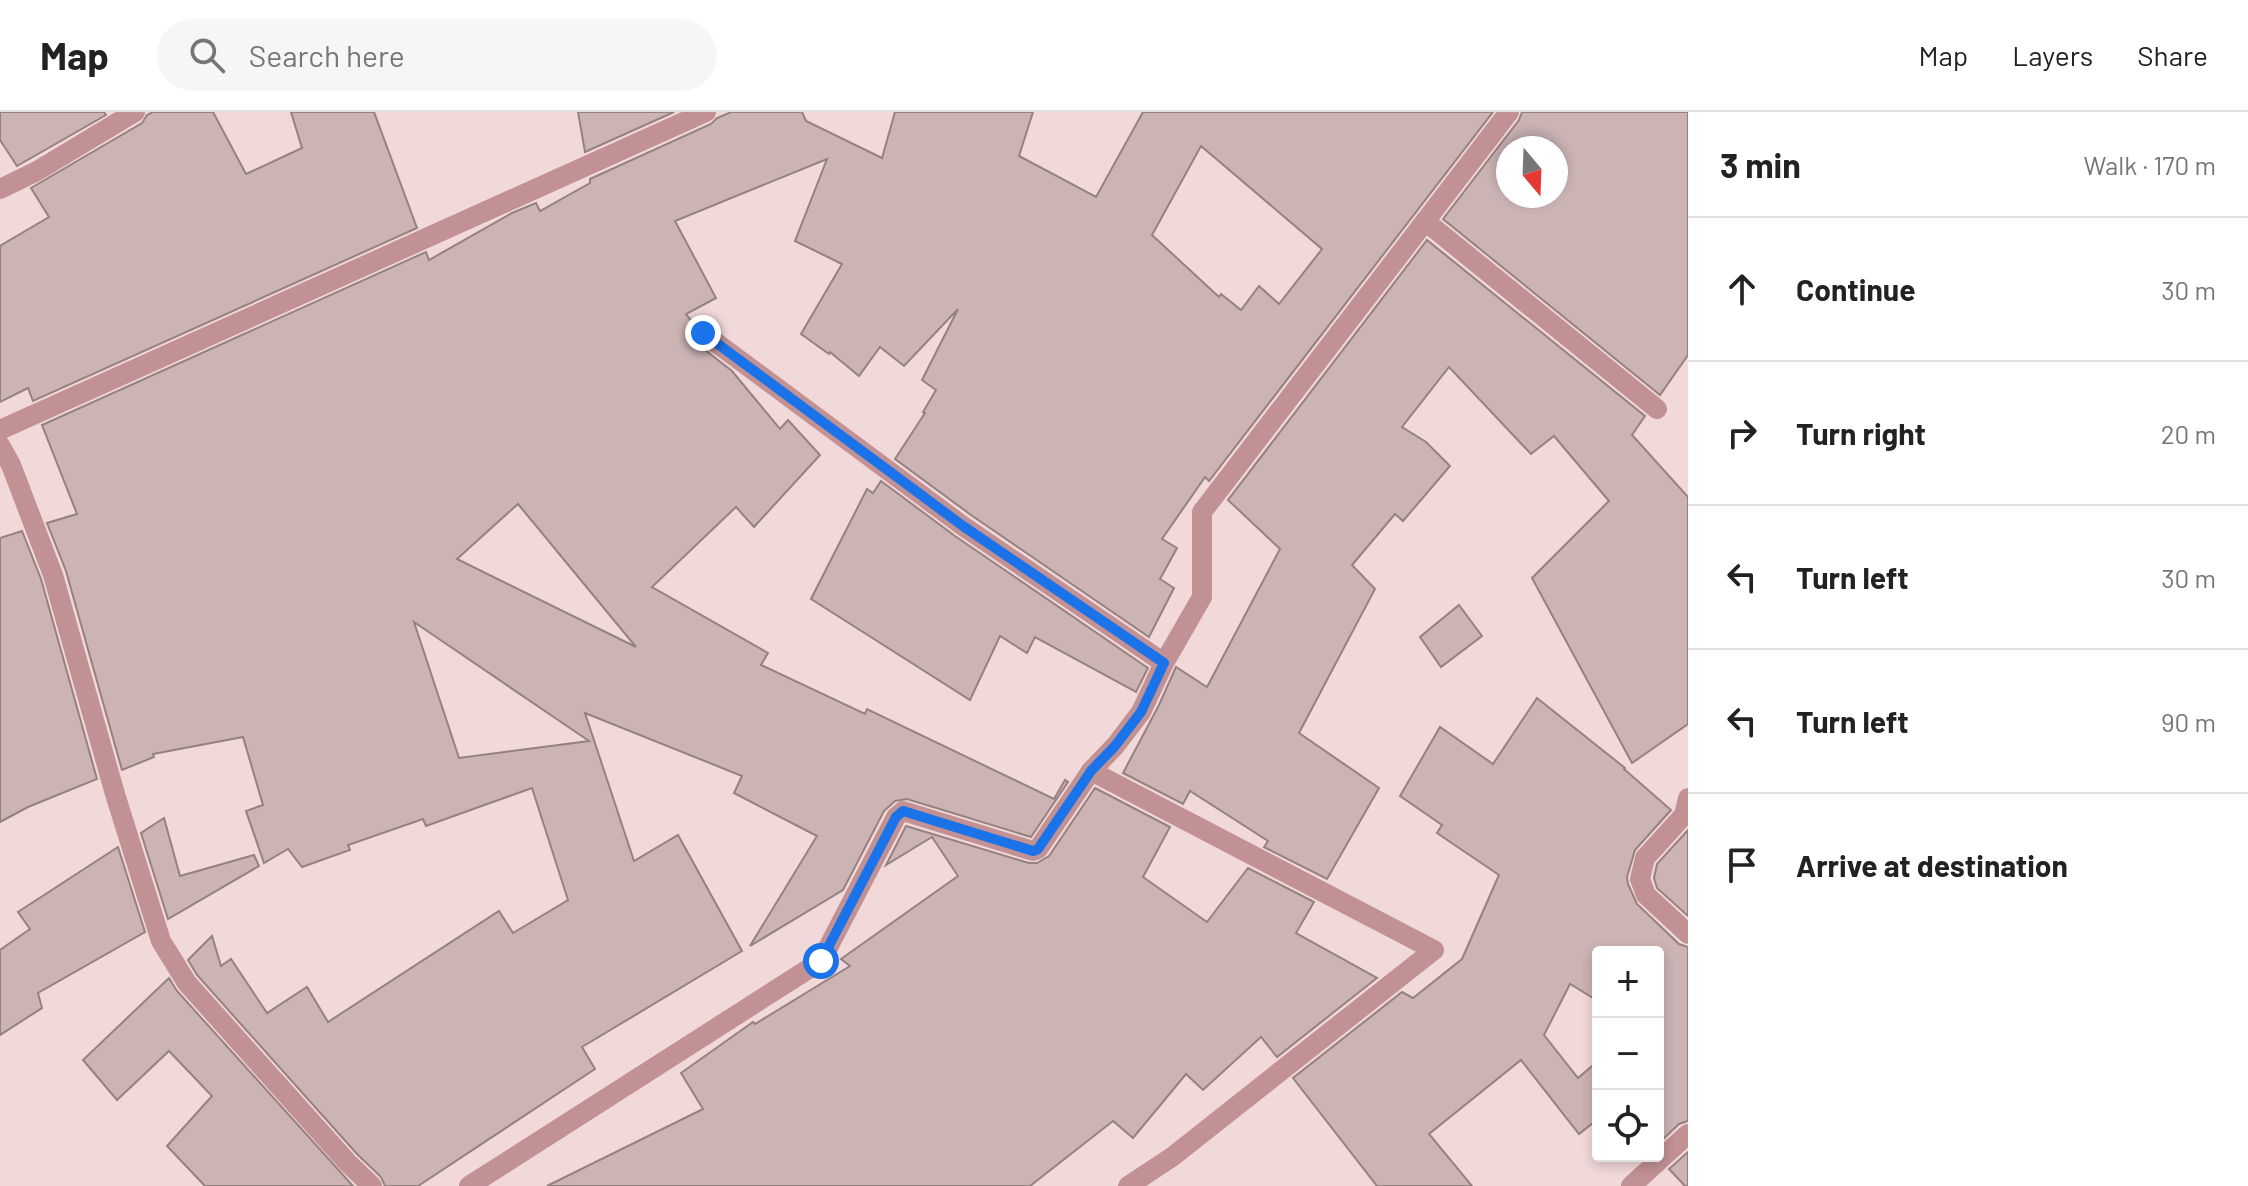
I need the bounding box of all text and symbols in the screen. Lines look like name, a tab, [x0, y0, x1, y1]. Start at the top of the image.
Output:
search box	[157, 19, 717, 91]
text: Map	[40, 32, 109, 78]
icon: search	[185, 33, 229, 77]
text: Search here	[249, 37, 405, 73]
text: Map	[1918, 38, 1968, 72]
text: Layers	[2012, 38, 2093, 72]
text: Share	[2137, 38, 2208, 72]
north arrow	[1496, 136, 1568, 208]
text: 3 min	[1720, 144, 1801, 185]
text: Walk · 170 m	[2083, 149, 2216, 180]
icon: ahead	[1720, 267, 1764, 311]
text: Continue	[1796, 271, 1916, 307]
text: 30 m	[2161, 274, 2216, 305]
route end	[685, 315, 721, 351]
icon: right	[1720, 411, 1764, 455]
text: Turn right	[1796, 415, 1926, 451]
text: 20 m	[2161, 418, 2216, 449]
icon: left	[1720, 555, 1764, 599]
text: Turn left	[1796, 559, 1909, 595]
text: 30 m	[2161, 562, 2216, 593]
icon: left	[1720, 699, 1764, 743]
text: Turn left	[1796, 703, 1909, 739]
text: 90 m	[2161, 706, 2216, 737]
icon: arrive	[1720, 843, 1764, 887]
text: Arrive at destination	[1796, 847, 2068, 883]
route start	[803, 943, 839, 979]
map controls	[1592, 946, 1664, 1162]
button: +	[1592, 946, 1664, 1018]
button: −	[1592, 1018, 1664, 1090]
button: locate	[1592, 1090, 1664, 1162]

